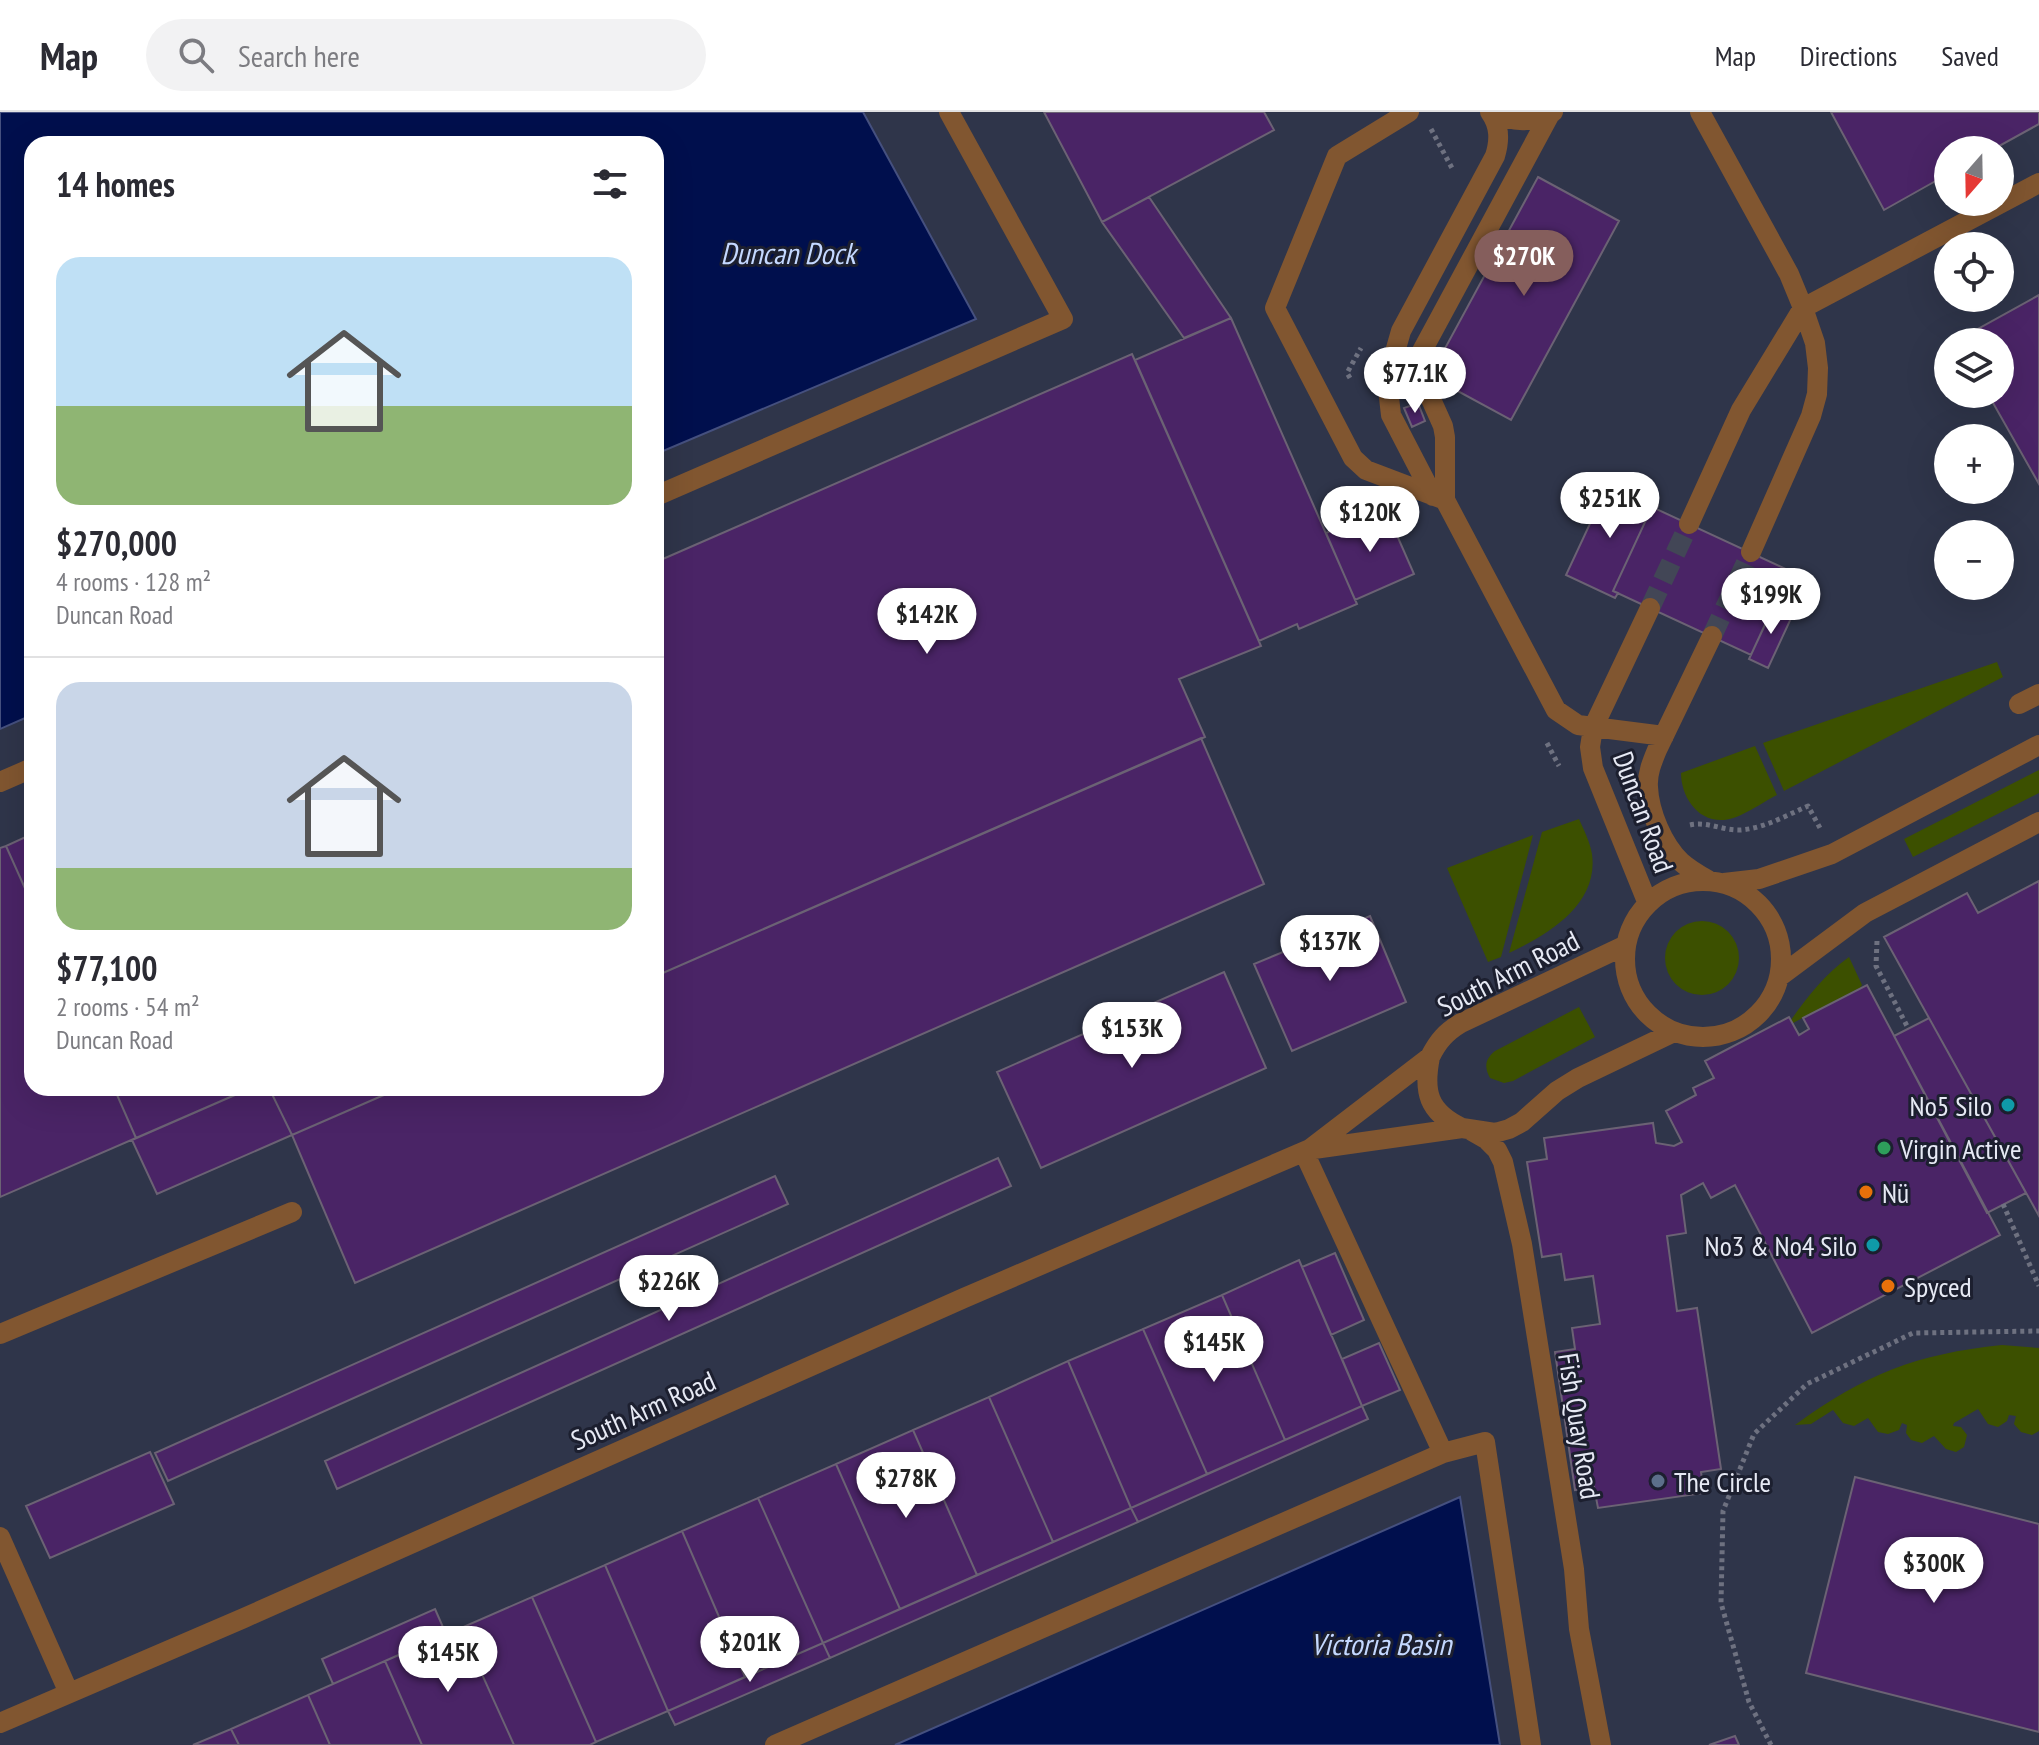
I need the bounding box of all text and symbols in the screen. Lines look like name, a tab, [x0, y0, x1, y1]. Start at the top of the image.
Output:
search box	[146, 19, 706, 91]
text: Map	[40, 31, 98, 80]
icon: search	[174, 33, 218, 77]
text: Search here	[238, 36, 360, 75]
text: Map	[1715, 37, 1756, 74]
text: Directions	[1800, 37, 1897, 74]
text: Saved	[1941, 37, 1999, 74]
north arrow	[1934, 136, 2014, 216]
map controls	[1934, 136, 2014, 600]
text: 14 homes	[56, 162, 175, 206]
icon: filters	[588, 162, 632, 206]
pin: $270K	[1468, 230, 1580, 298]
button: locate	[1934, 232, 2014, 312]
water label: Duncan Dock	[720, 233, 859, 272]
text: $270K	[1492, 239, 1556, 272]
icon: home	[272, 309, 416, 453]
button: layers	[1934, 328, 2014, 408]
pin: $77.1K	[1350, 347, 1480, 415]
text: $77.1K	[1382, 356, 1448, 389]
button: +	[1934, 424, 2014, 504]
pin: $251K	[1554, 472, 1666, 540]
text: $251K	[1578, 481, 1642, 514]
pin: $120K	[1314, 486, 1426, 554]
text: $120K	[1338, 495, 1402, 528]
button: −	[1934, 520, 2014, 600]
text: $270,000	[56, 521, 177, 565]
text: 4 rooms · 128 m²	[56, 565, 211, 598]
pin: $199K	[1715, 568, 1827, 636]
text: $199K	[1739, 577, 1803, 610]
pin: $142K	[871, 588, 983, 656]
text: $142K	[895, 597, 959, 630]
text: Duncan Road	[56, 598, 173, 631]
icon: home	[272, 734, 416, 878]
street label: Duncan Road	[1605, 746, 1683, 878]
pin: $137K	[1274, 915, 1386, 983]
street label: South Arm Road	[1431, 921, 1585, 1025]
text: $137K	[1298, 924, 1362, 957]
text: $77,100	[56, 946, 157, 990]
text: 2 rooms · 54 m²	[56, 990, 200, 1023]
pin: $153K	[1076, 1002, 1188, 1070]
text: $153K	[1100, 1011, 1164, 1044]
text: Duncan Road	[56, 1023, 173, 1056]
place label: No5 Silo	[1910, 1087, 1992, 1124]
marker: No5 Silo	[1999, 1096, 2017, 1114]
place label: Virgin Active	[1899, 1130, 2021, 1167]
marker: Virgin Active	[1875, 1139, 1893, 1157]
place label: Nü	[1882, 1174, 1909, 1211]
marker: Nü	[1857, 1183, 1875, 1201]
place label: No3 & No4 Silo	[1705, 1227, 1857, 1264]
marker: No3 & No4 Silo	[1864, 1236, 1882, 1254]
pin: $226K	[613, 1255, 725, 1323]
text: $226K	[637, 1264, 701, 1297]
place label: Spyced	[1904, 1268, 1972, 1305]
marker: Spyced	[1879, 1277, 1897, 1295]
pin: $145K	[1158, 1316, 1270, 1384]
text: $145K	[1182, 1325, 1246, 1358]
street label: Fish Quay Road	[1550, 1350, 1610, 1502]
street label: South Arm Road	[565, 1362, 721, 1458]
pin: $278K	[850, 1452, 962, 1520]
text: $278K	[874, 1461, 938, 1494]
place label: The Circle	[1674, 1463, 1771, 1500]
marker: The Circle	[1649, 1472, 1667, 1490]
pin: $300K	[1878, 1537, 1990, 1605]
text: $300K	[1902, 1546, 1966, 1579]
pin: $201K	[694, 1616, 806, 1684]
water label: Victoria Basin	[1310, 1624, 1453, 1663]
text: $201K	[718, 1625, 782, 1658]
pin: $145K	[392, 1626, 504, 1694]
text: $145K	[416, 1635, 480, 1668]

